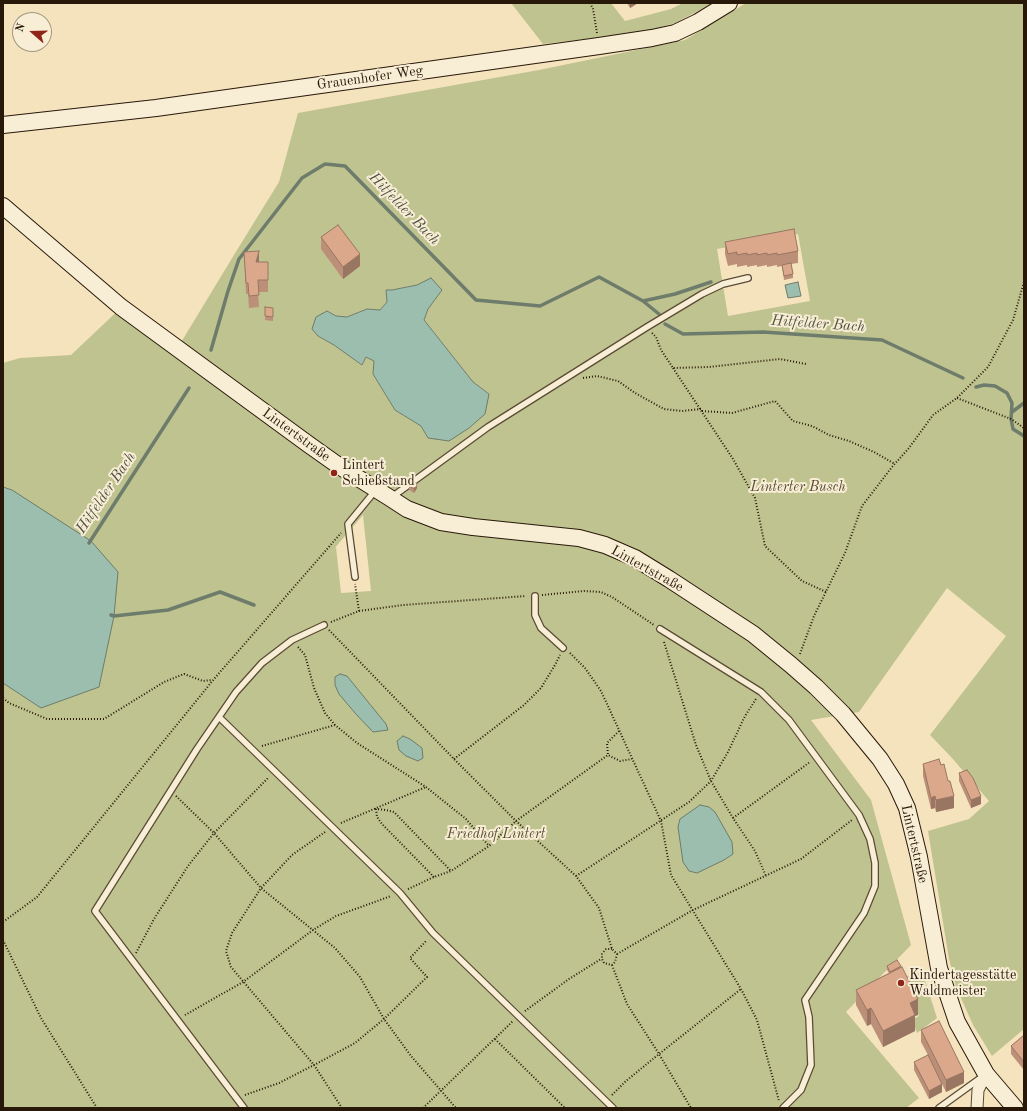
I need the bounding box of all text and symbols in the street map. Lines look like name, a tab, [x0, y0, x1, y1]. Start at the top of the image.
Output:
north arrow	[12, 12, 52, 52]
text: N	[15, 22, 28, 34]
street label: Grauenhofer Weg	[316, 62, 424, 94]
water label: Hitfelder Bach	[365, 169, 443, 249]
water label: Hitfelder Bach	[770, 312, 866, 336]
street label: Lintertstraße	[259, 405, 333, 465]
water label: Hitfelder Bach	[72, 449, 140, 537]
place label: Lintert Schießstand	[342, 457, 415, 490]
marker: Lintert Schießstand	[329, 468, 339, 478]
park label: Linterter Busch	[750, 479, 846, 495]
street label: Lintertstraße	[608, 542, 686, 596]
street label: Lintertstraße	[897, 803, 931, 885]
park label: Friedhof Lintert	[447, 826, 545, 842]
place label: Kindertagesstätte Waldmeister	[909, 967, 1016, 1000]
marker: Kindertagesstätte Waldmeister	[896, 978, 906, 988]

